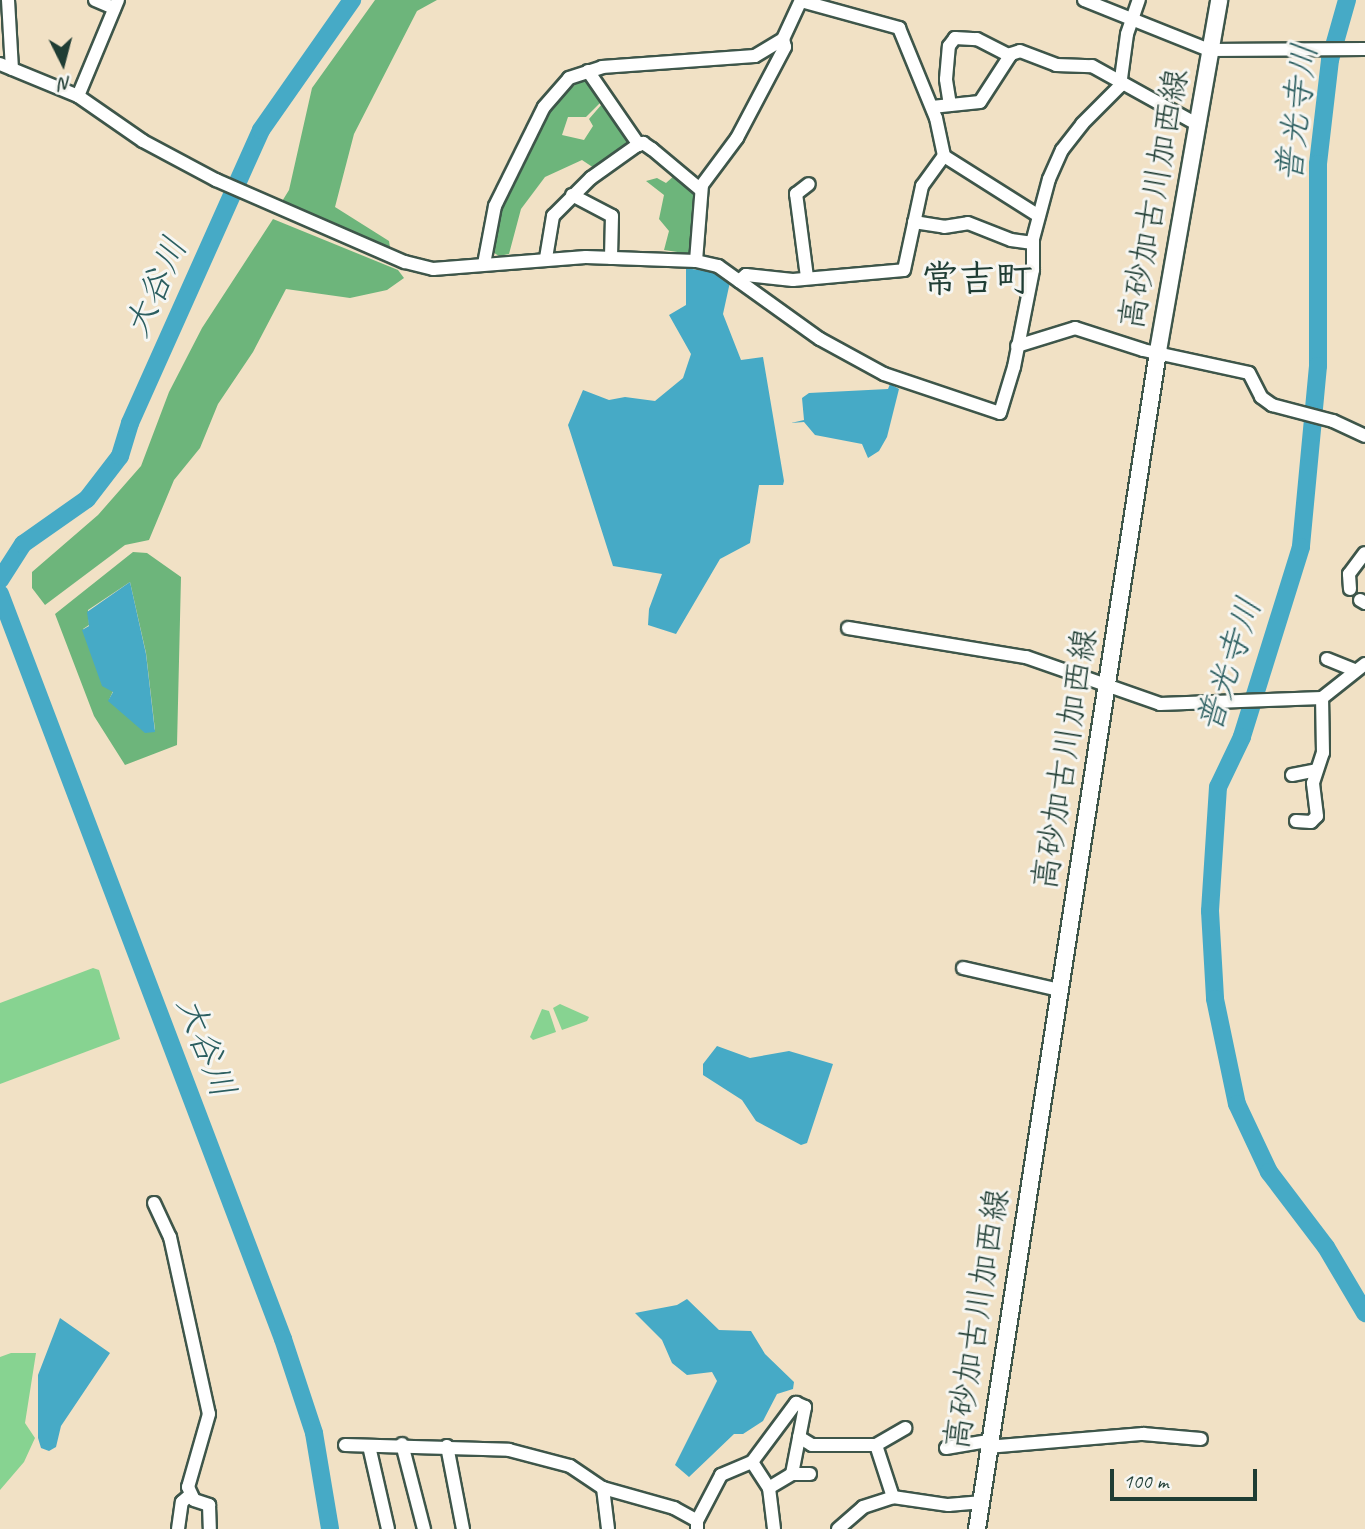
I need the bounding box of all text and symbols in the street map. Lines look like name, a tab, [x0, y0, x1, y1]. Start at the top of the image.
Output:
north arrow	[28, 28, 98, 98]
water label: 普光寺川	[1268, 41, 1326, 185]
street label: 高砂加古川加西線	[1112, 66, 1196, 332]
text: N	[58, 71, 72, 96]
water label: 大谷川	[115, 230, 197, 344]
district label: 常吉町	[922, 257, 1032, 301]
water label: 普光寺川	[1187, 592, 1271, 738]
street label: 高砂加古川加西線	[1025, 626, 1105, 892]
water label: 大谷川	[168, 990, 244, 1104]
street label: 高砂加古川加西線	[937, 1186, 1017, 1452]
scale bar	[1113, 1456, 1260, 1500]
text: 100 m	[1123, 1468, 1168, 1494]

